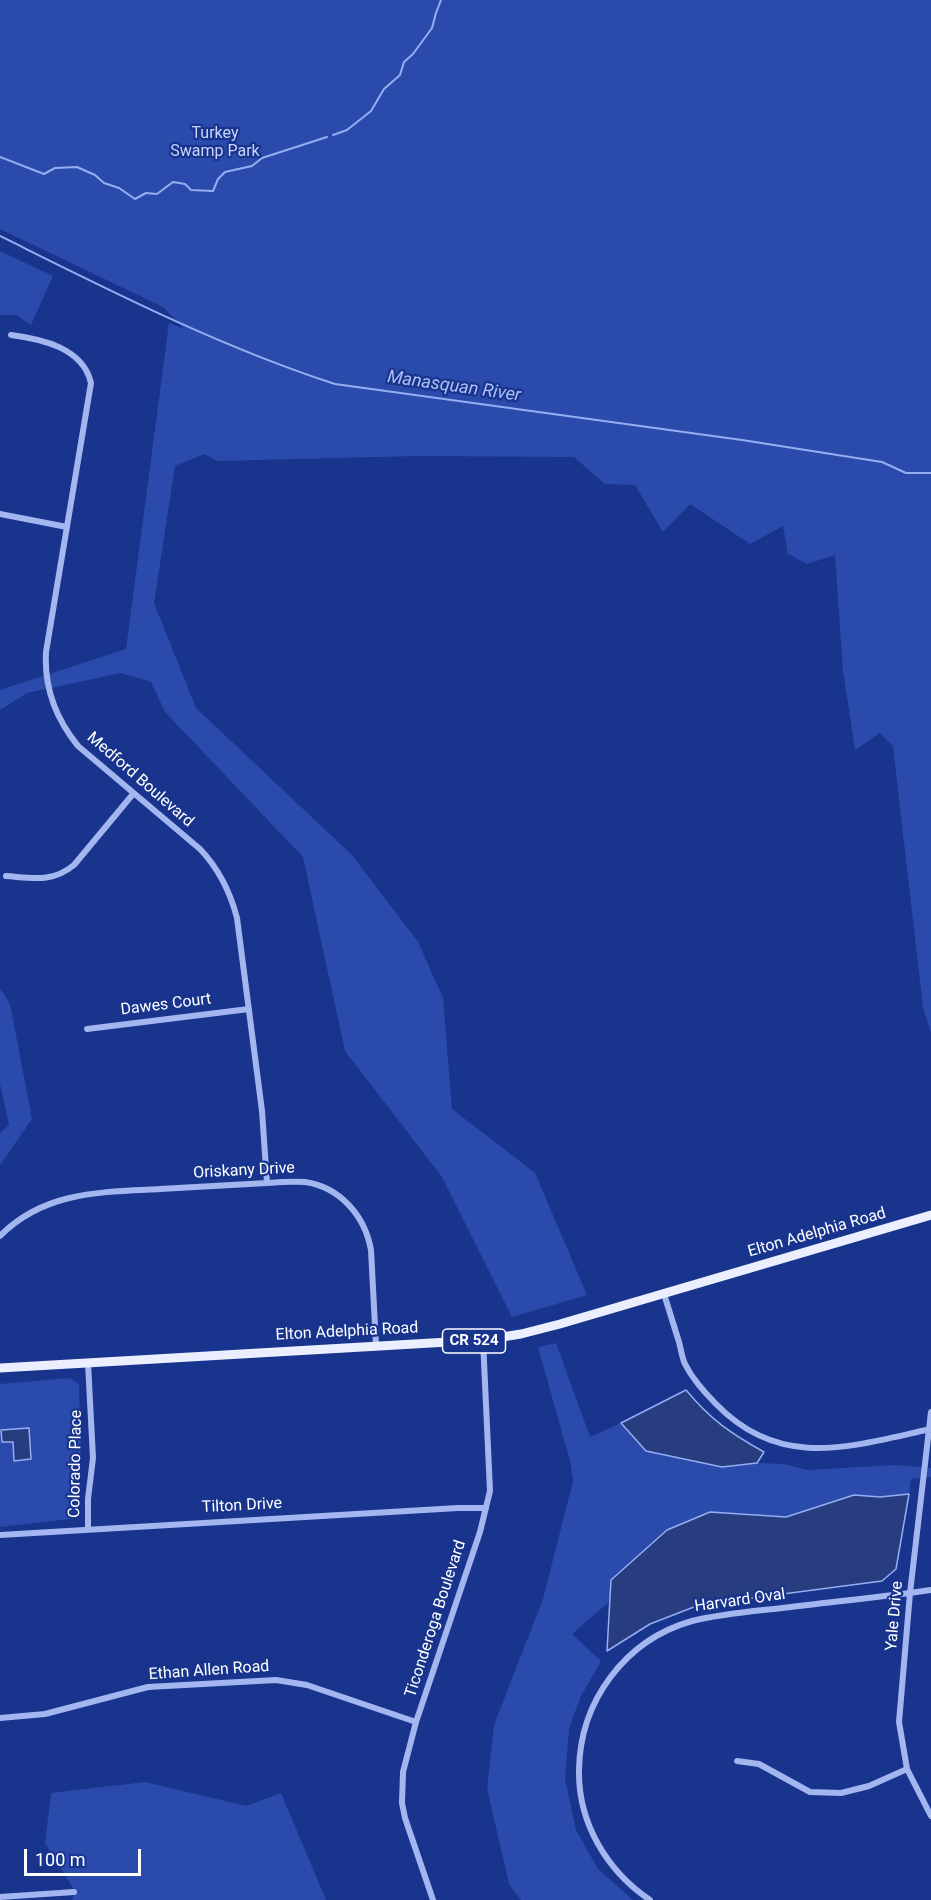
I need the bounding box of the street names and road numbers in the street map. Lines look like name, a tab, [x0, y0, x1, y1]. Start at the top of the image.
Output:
street label: Medford Boulevard	[83, 728, 197, 832]
street label: Dawes Court	[119, 990, 213, 1020]
street label: Oriskany Drive	[193, 1159, 295, 1183]
street label: Elton Adelphia Road	[746, 1204, 888, 1262]
street label: Elton Adelphia Road	[275, 1319, 419, 1345]
road number: CR 524	[442, 1329, 506, 1353]
street label: Colorado Place	[65, 1410, 87, 1518]
street label: Tilton Drive	[201, 1494, 283, 1518]
street label: Ticonderoga Boulevard	[402, 1538, 470, 1700]
street label: Yale Drive	[882, 1580, 908, 1652]
street label: Harvard Oval	[693, 1585, 787, 1617]
street label: Ethan Allen Road	[148, 1657, 270, 1685]

